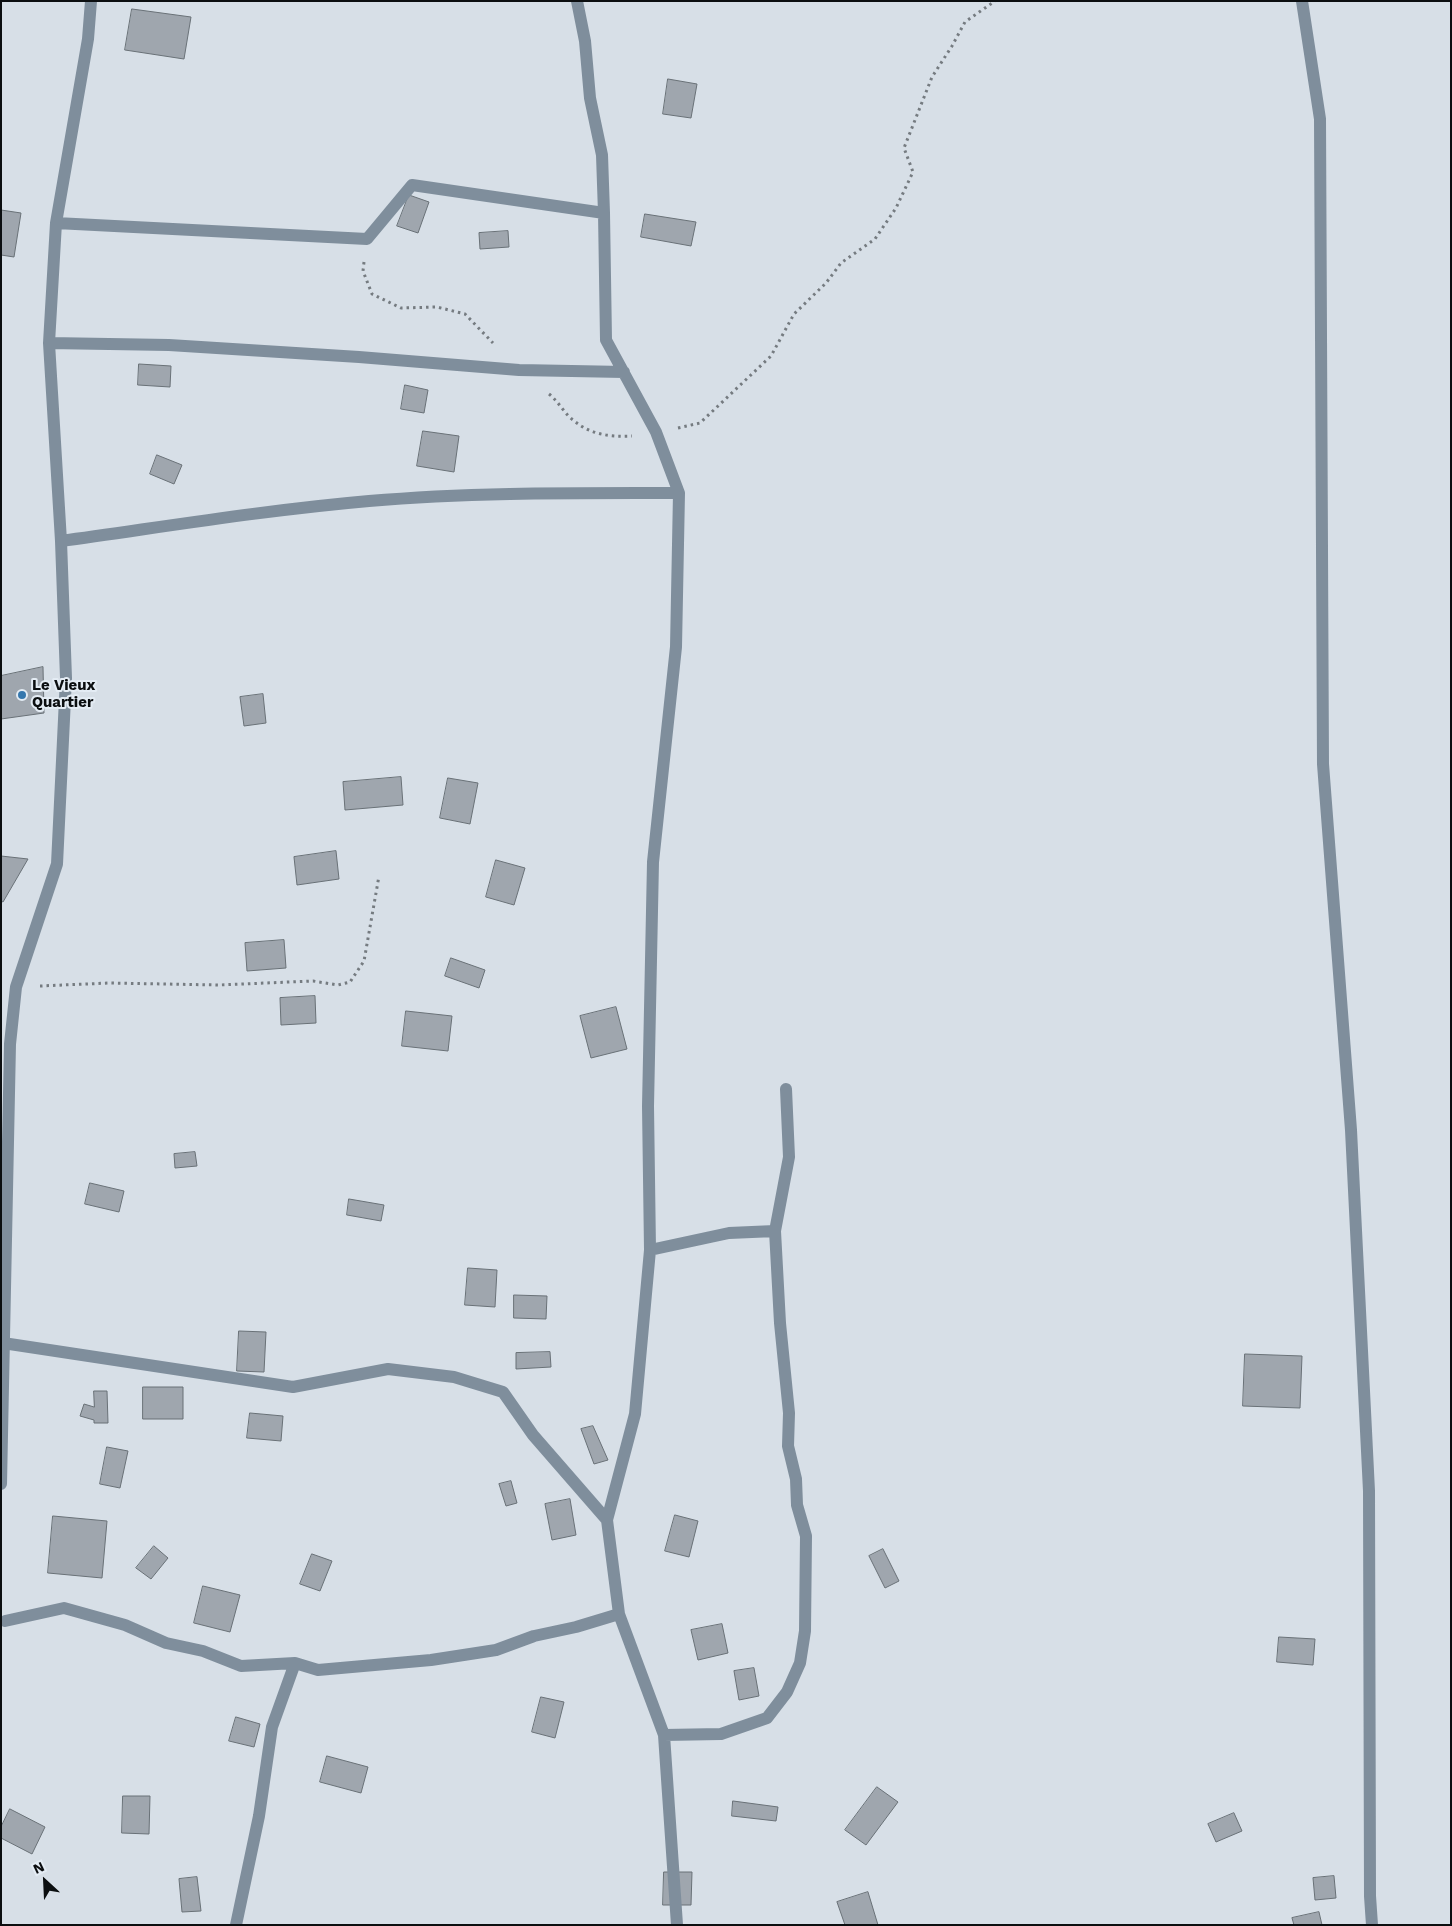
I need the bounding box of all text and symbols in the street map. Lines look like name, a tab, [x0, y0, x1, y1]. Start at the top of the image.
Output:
place label: Le Vieux Quartier	[32, 677, 95, 712]
marker: Le Vieux Quartier	[16, 689, 28, 701]
north arrow	[20, 1856, 70, 1906]
text: N	[31, 1858, 47, 1877]

